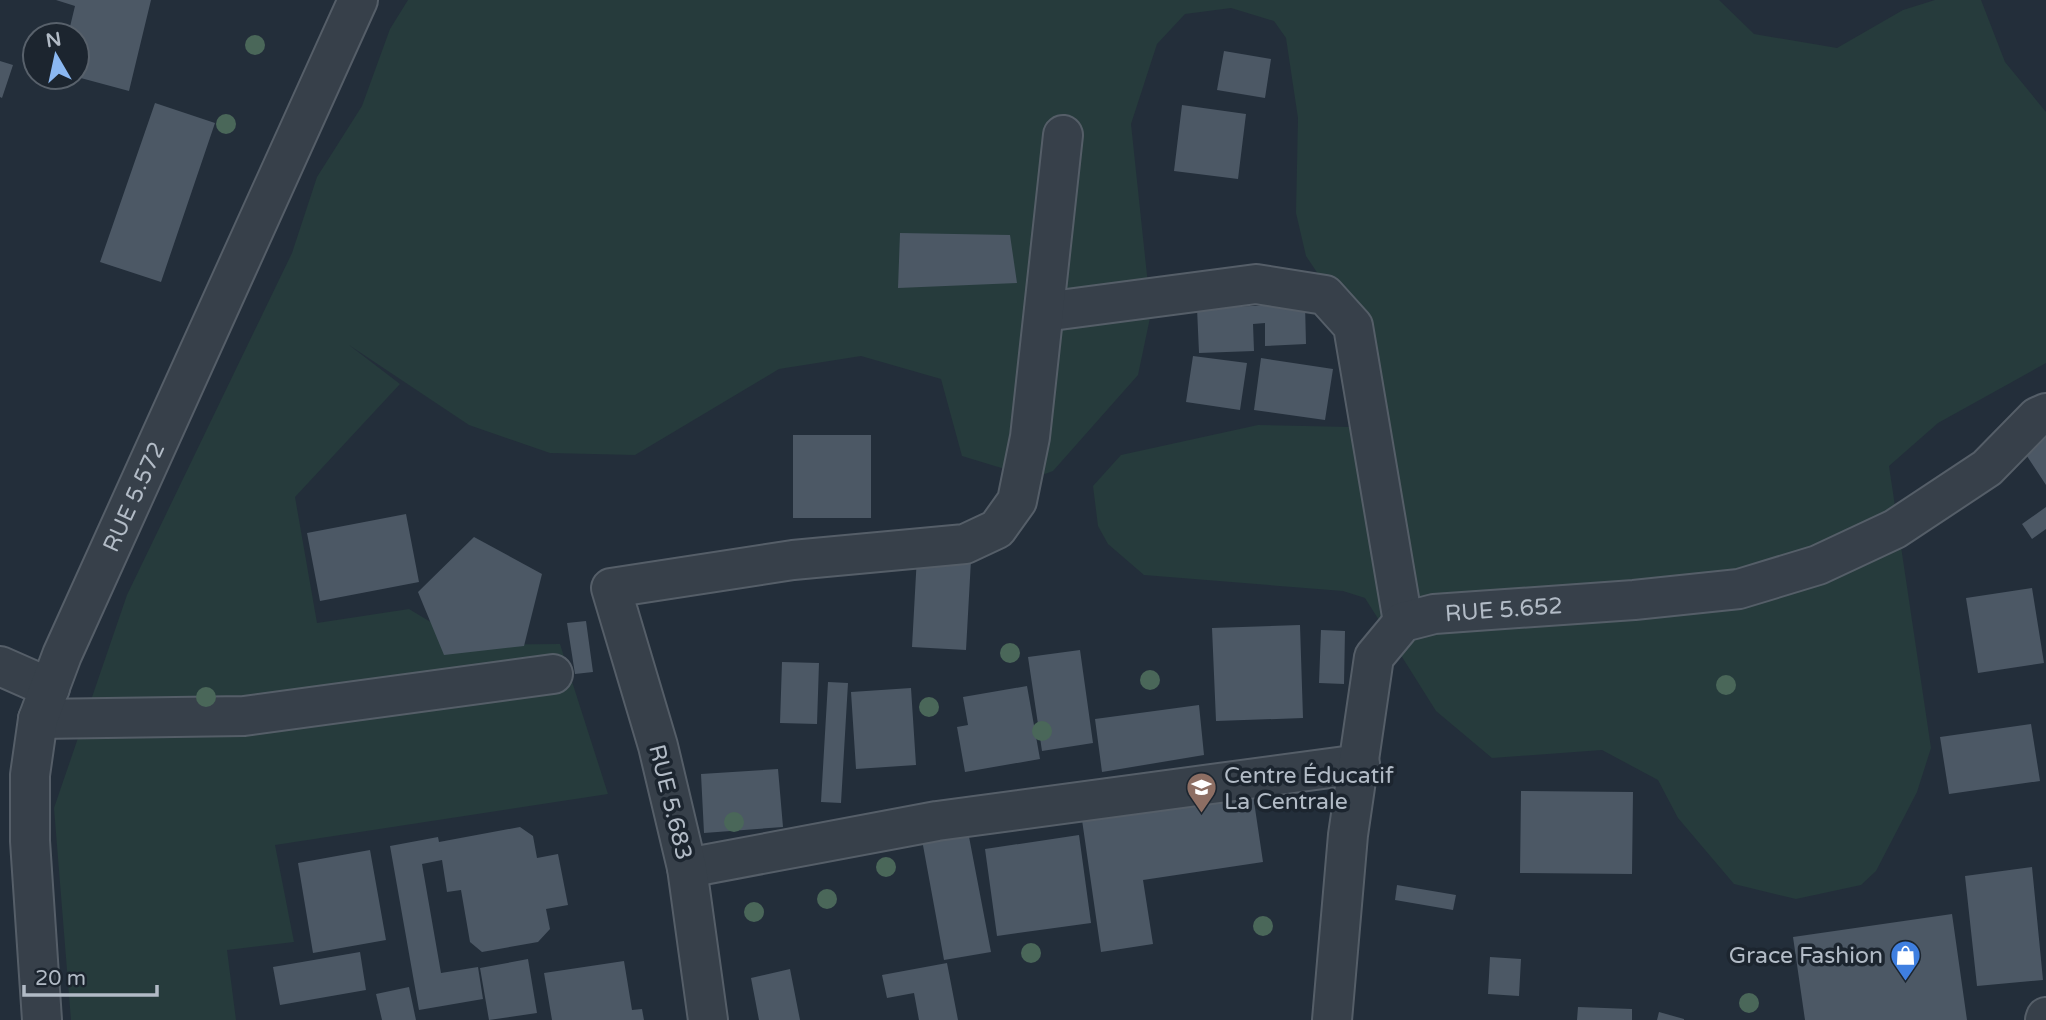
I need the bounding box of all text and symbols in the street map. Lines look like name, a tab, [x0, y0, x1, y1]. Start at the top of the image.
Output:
north arrow	[21, 21, 91, 91]
text: N	[44, 28, 63, 52]
street label: RUE 5.572	[97, 438, 172, 557]
street label: RUE 5.652	[1444, 592, 1564, 628]
street label: RUE 5.683	[642, 742, 698, 863]
place label: Centre Éducatif La Centrale	[1224, 762, 1394, 816]
school or university icon: Centre Éducatif La Centrale	[1184, 771, 1218, 815]
shop icon: Grace Fashion	[1889, 938, 1923, 982]
place label: Grace Fashion	[1729, 942, 1883, 970]
scale bar	[24, 954, 158, 998]
text: 20 m	[35, 966, 86, 991]

